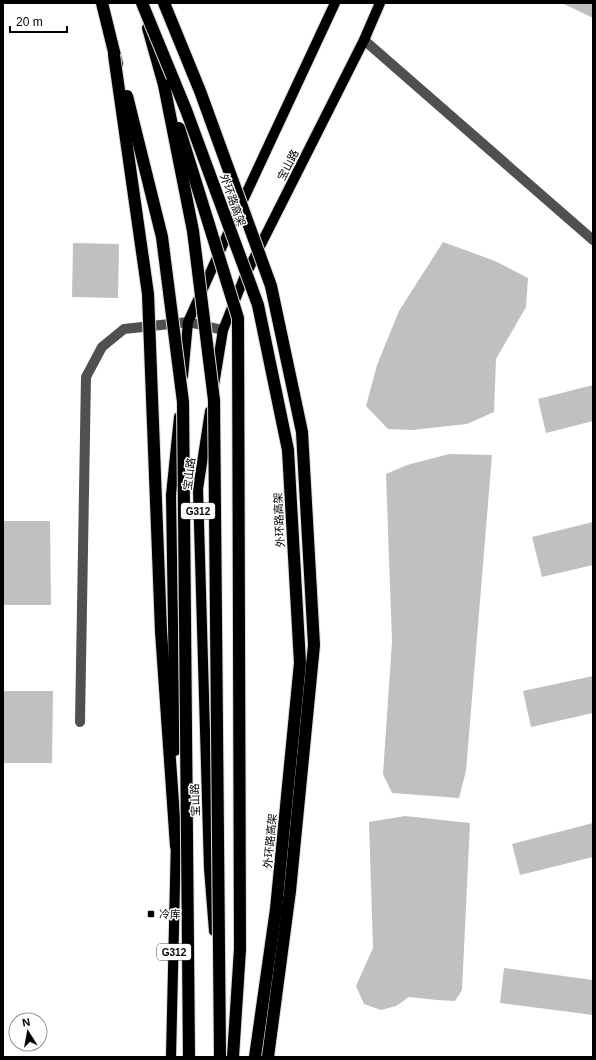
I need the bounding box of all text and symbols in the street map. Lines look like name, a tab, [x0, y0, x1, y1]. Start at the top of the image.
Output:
scale bar	[10, 8, 67, 34]
text: 20 m	[16, 15, 43, 29]
street label: 宝山路	[275, 148, 301, 182]
street label: 外环路高架	[218, 172, 248, 228]
street label: 宝山路	[181, 457, 197, 491]
street label: 外环路高架	[272, 492, 286, 548]
road number: G312	[181, 503, 215, 519]
street label: 宝山路	[188, 783, 202, 817]
street label: 外环路高架	[262, 813, 278, 869]
place label: 冷库	[159, 908, 181, 920]
marker: 冷库	[146, 909, 156, 919]
road number: G312	[157, 944, 191, 960]
north arrow	[8, 1012, 48, 1052]
text: N	[21, 1016, 31, 1029]

